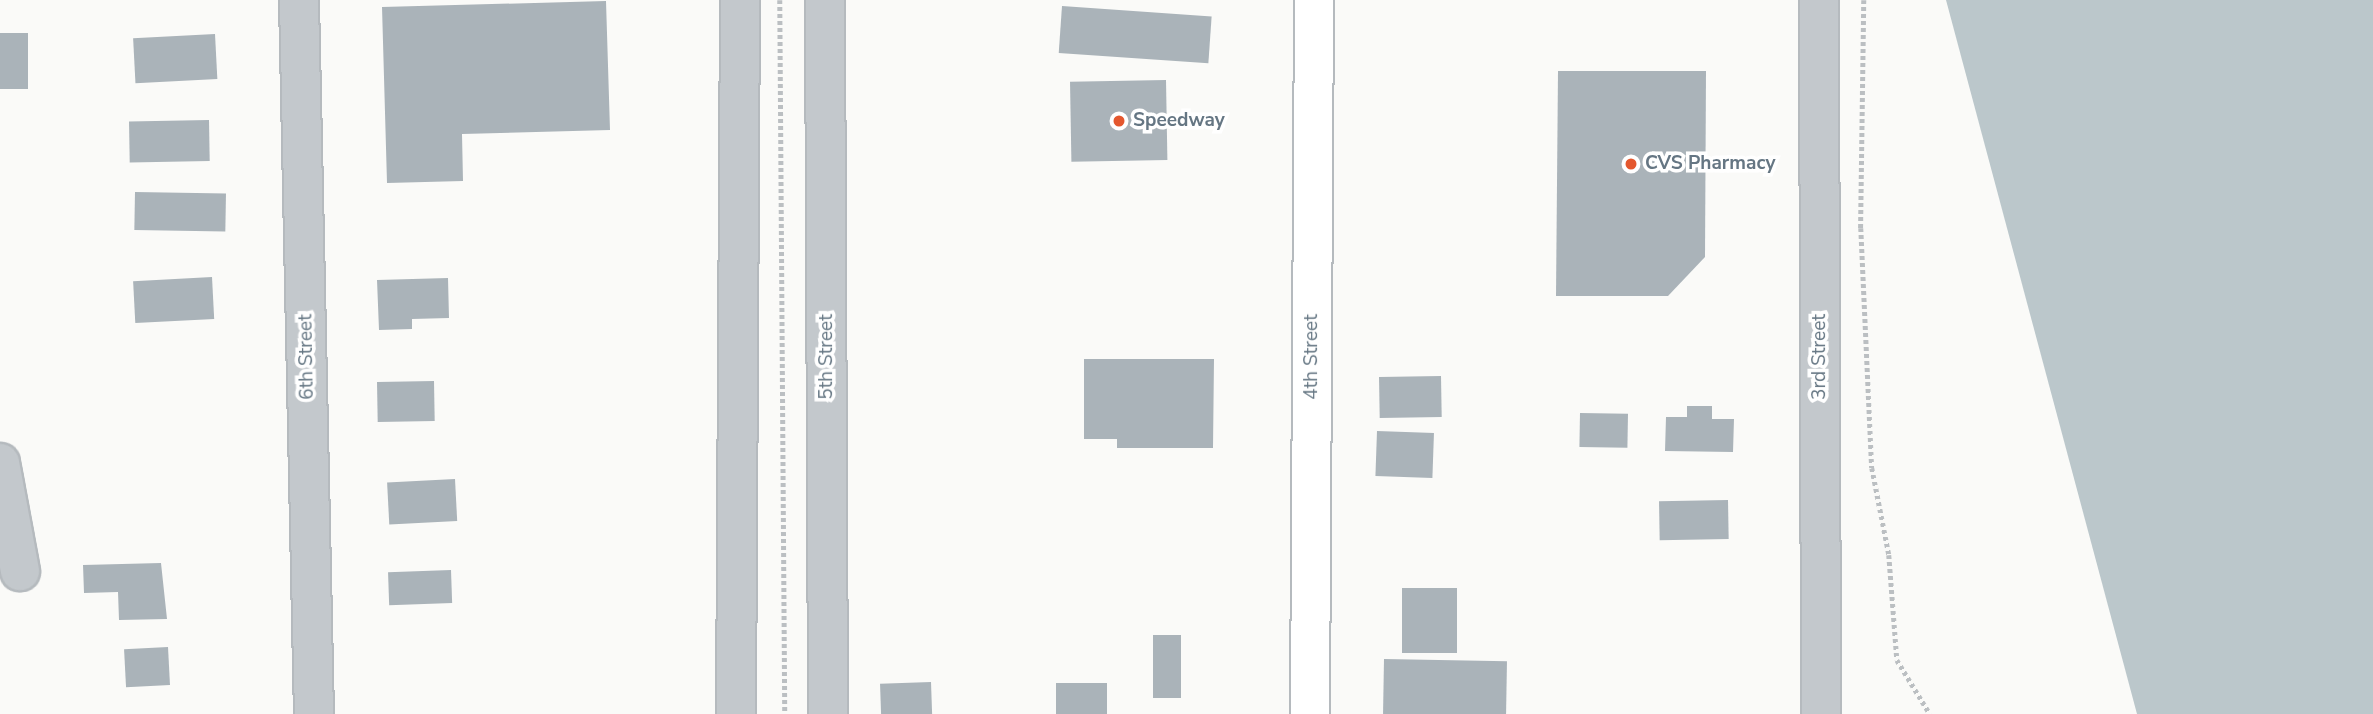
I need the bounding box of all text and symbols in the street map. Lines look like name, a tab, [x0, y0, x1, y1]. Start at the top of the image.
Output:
place label: Speedway	[1133, 110, 1225, 132]
marker: Speedway	[1111, 113, 1127, 129]
place label: CVS Pharmacy	[1645, 153, 1775, 175]
marker: CVS Pharmacy	[1623, 156, 1639, 172]
street label: 6th Street	[295, 314, 319, 400]
street label: 5th Street	[816, 314, 838, 400]
street label: 4th Street	[1301, 314, 1323, 400]
street label: 3rd Street	[1809, 314, 1831, 400]

